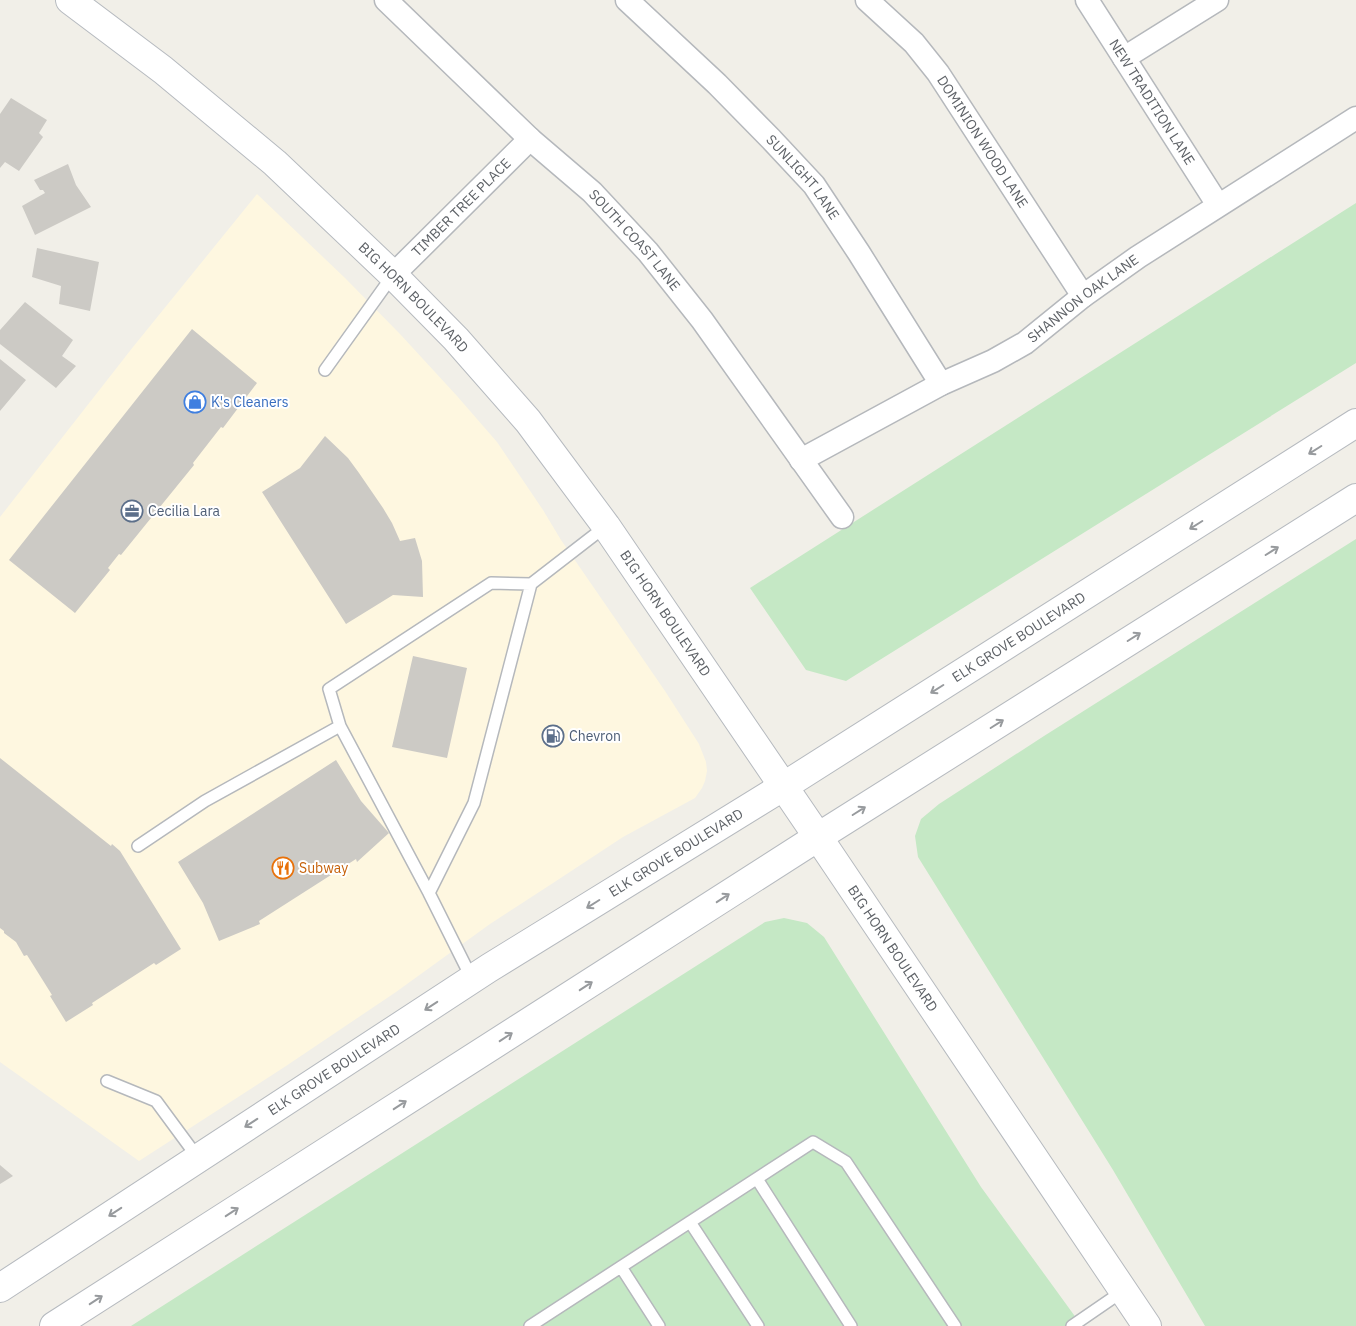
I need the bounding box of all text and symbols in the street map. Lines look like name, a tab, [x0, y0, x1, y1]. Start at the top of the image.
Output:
street label: NEW TRADITION LANE	[1105, 36, 1199, 168]
street label: DOMINION WOOD LANE	[933, 72, 1032, 211]
street label: SUNLIGHT LANE	[762, 131, 843, 223]
street label: TIMBER TREE PLACE	[408, 154, 515, 260]
street label: SOUTH COAST LANE	[585, 185, 684, 294]
street label: BIG HORN BOULEVARD	[355, 238, 473, 356]
street label: SHANNON OAK LANE	[1024, 250, 1142, 347]
shop icon: K's Cleaners	[183, 390, 207, 414]
place label: K's Cleaners	[211, 393, 289, 411]
one-way arrow	[1308, 445, 1322, 455]
office icon: Cecilia Lara	[120, 499, 144, 523]
place label: Cecilia Lara	[148, 502, 221, 520]
one-way arrow	[1189, 520, 1203, 530]
one-way arrow	[1264, 546, 1278, 556]
street label: BIG HORN BOULEVARD	[616, 547, 715, 680]
street label: ELK GROVE BOULEVARD	[949, 588, 1089, 686]
one-way arrow	[1127, 632, 1141, 642]
one-way arrow	[931, 684, 945, 694]
one-way arrow	[989, 719, 1003, 729]
fuel station icon: Chevron	[541, 724, 565, 748]
place label: Chevron	[569, 727, 621, 745]
street label: ELK GROVE BOULEVARD	[605, 804, 746, 901]
one-way arrow	[852, 805, 866, 815]
restaurant icon: Subway	[271, 856, 295, 880]
place label: Subway	[299, 859, 348, 877]
street label: BIG HORN BOULEVARD	[844, 882, 942, 1015]
one-way arrow	[715, 893, 729, 903]
one-way arrow	[587, 899, 601, 909]
one-way arrow	[578, 980, 592, 990]
one-way arrow	[424, 1001, 438, 1011]
street label: ELK GROVE BOULEVARD	[264, 1020, 403, 1119]
one-way arrow	[499, 1032, 513, 1042]
one-way arrow	[392, 1100, 406, 1110]
one-way arrow	[244, 1118, 258, 1129]
one-way arrow	[108, 1207, 122, 1218]
one-way arrow	[225, 1207, 239, 1217]
one-way arrow	[88, 1294, 102, 1304]

